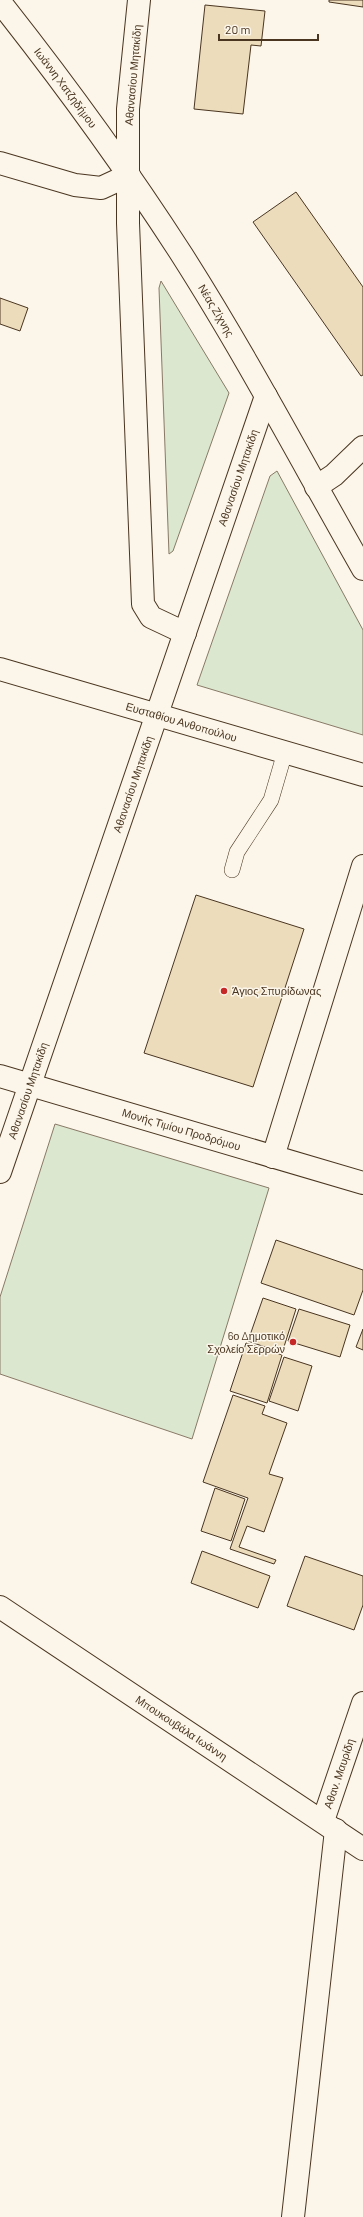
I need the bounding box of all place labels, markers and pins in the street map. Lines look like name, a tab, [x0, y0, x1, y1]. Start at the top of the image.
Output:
place label: Άγιος Σπυρίδωνας	[232, 984, 321, 997]
marker: Άγιος Σπυρίδωνας	[219, 986, 229, 996]
place label: 6ο Δημοτικό Σχολείο Σερρών	[207, 1329, 285, 1355]
marker: 6ο Δημοτικό Σχολείο Σερρών	[288, 1337, 298, 1347]

